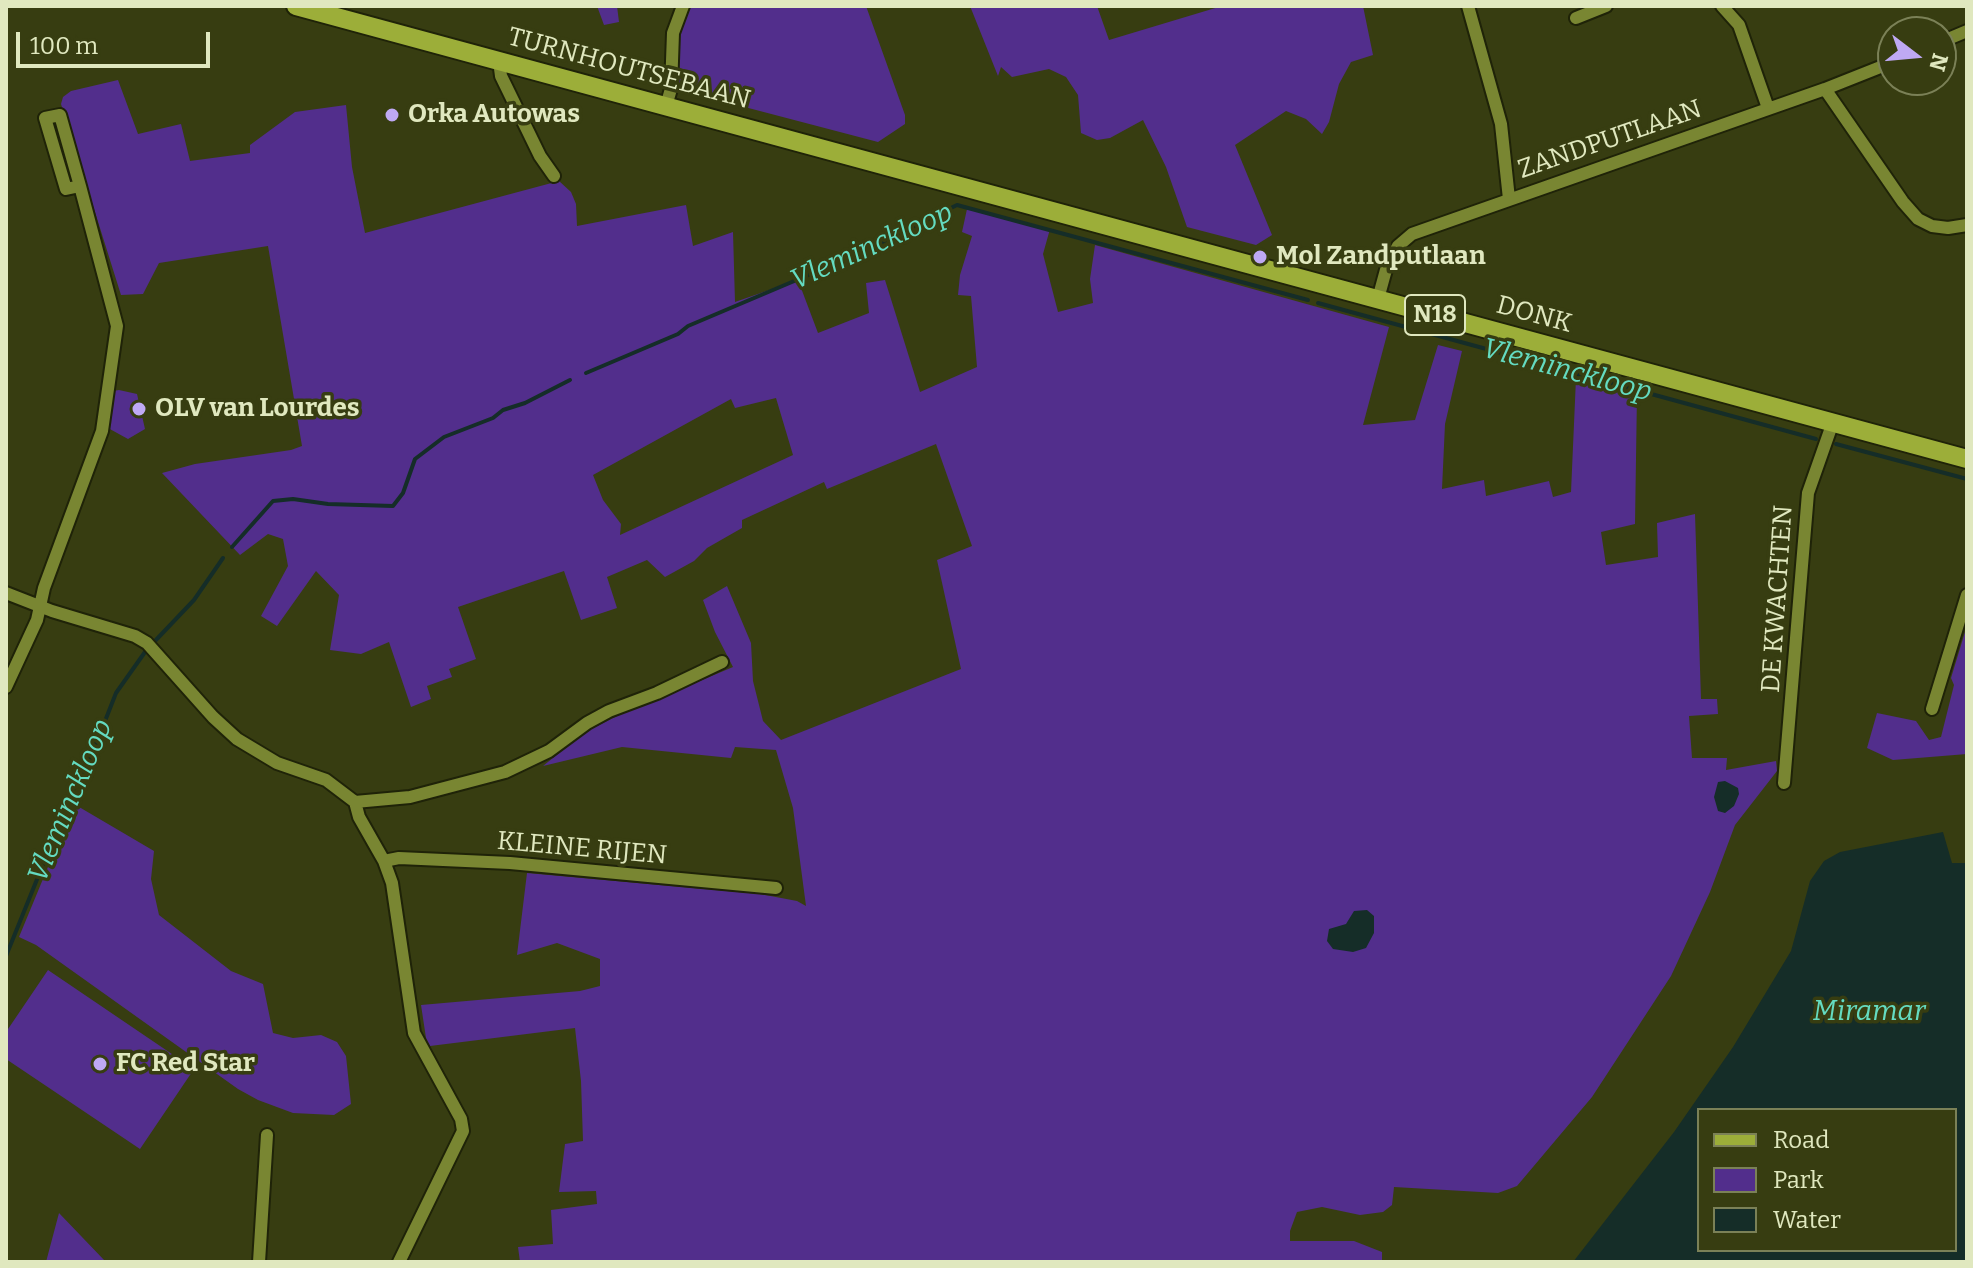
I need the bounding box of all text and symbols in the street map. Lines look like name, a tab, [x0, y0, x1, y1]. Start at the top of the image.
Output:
scale bar	[20, 16, 214, 66]
north arrow	[1877, 16, 1957, 96]
street label: TURNHOUTSEBAAN	[504, 22, 754, 116]
text: 100 m	[30, 32, 98, 60]
text: N	[1923, 50, 1954, 74]
street label: ZANDPUTLAAN	[1514, 94, 1706, 186]
place label: Orka Autowas	[408, 99, 580, 131]
marker: Orka Autowas	[383, 106, 401, 124]
water label: Vleminckloop	[786, 196, 958, 298]
place label: Mol Zandputlaan	[1276, 241, 1486, 273]
marker: Mol Zandputlaan	[1251, 248, 1269, 266]
street label: DONK	[1493, 290, 1575, 340]
road number: N18	[1405, 295, 1465, 335]
water label: Vleminckloop	[1479, 332, 1655, 410]
place label: OLV van Lourdes	[155, 393, 360, 425]
marker: OLV van Lourdes	[130, 400, 148, 418]
street label: DE KWACHTEN	[1756, 504, 1800, 694]
water label: Vleminckloop	[22, 714, 120, 888]
street label: KLEINE RIJEN	[496, 826, 668, 872]
water label: Miramar	[1813, 995, 1925, 1029]
place label: FC Red Star	[116, 1048, 255, 1080]
marker: FC Red Star	[91, 1055, 109, 1073]
legend	[1697, 1108, 1957, 1252]
text: Road	[1773, 1126, 1829, 1154]
text: Park	[1773, 1166, 1824, 1194]
text: Water	[1773, 1206, 1841, 1234]

